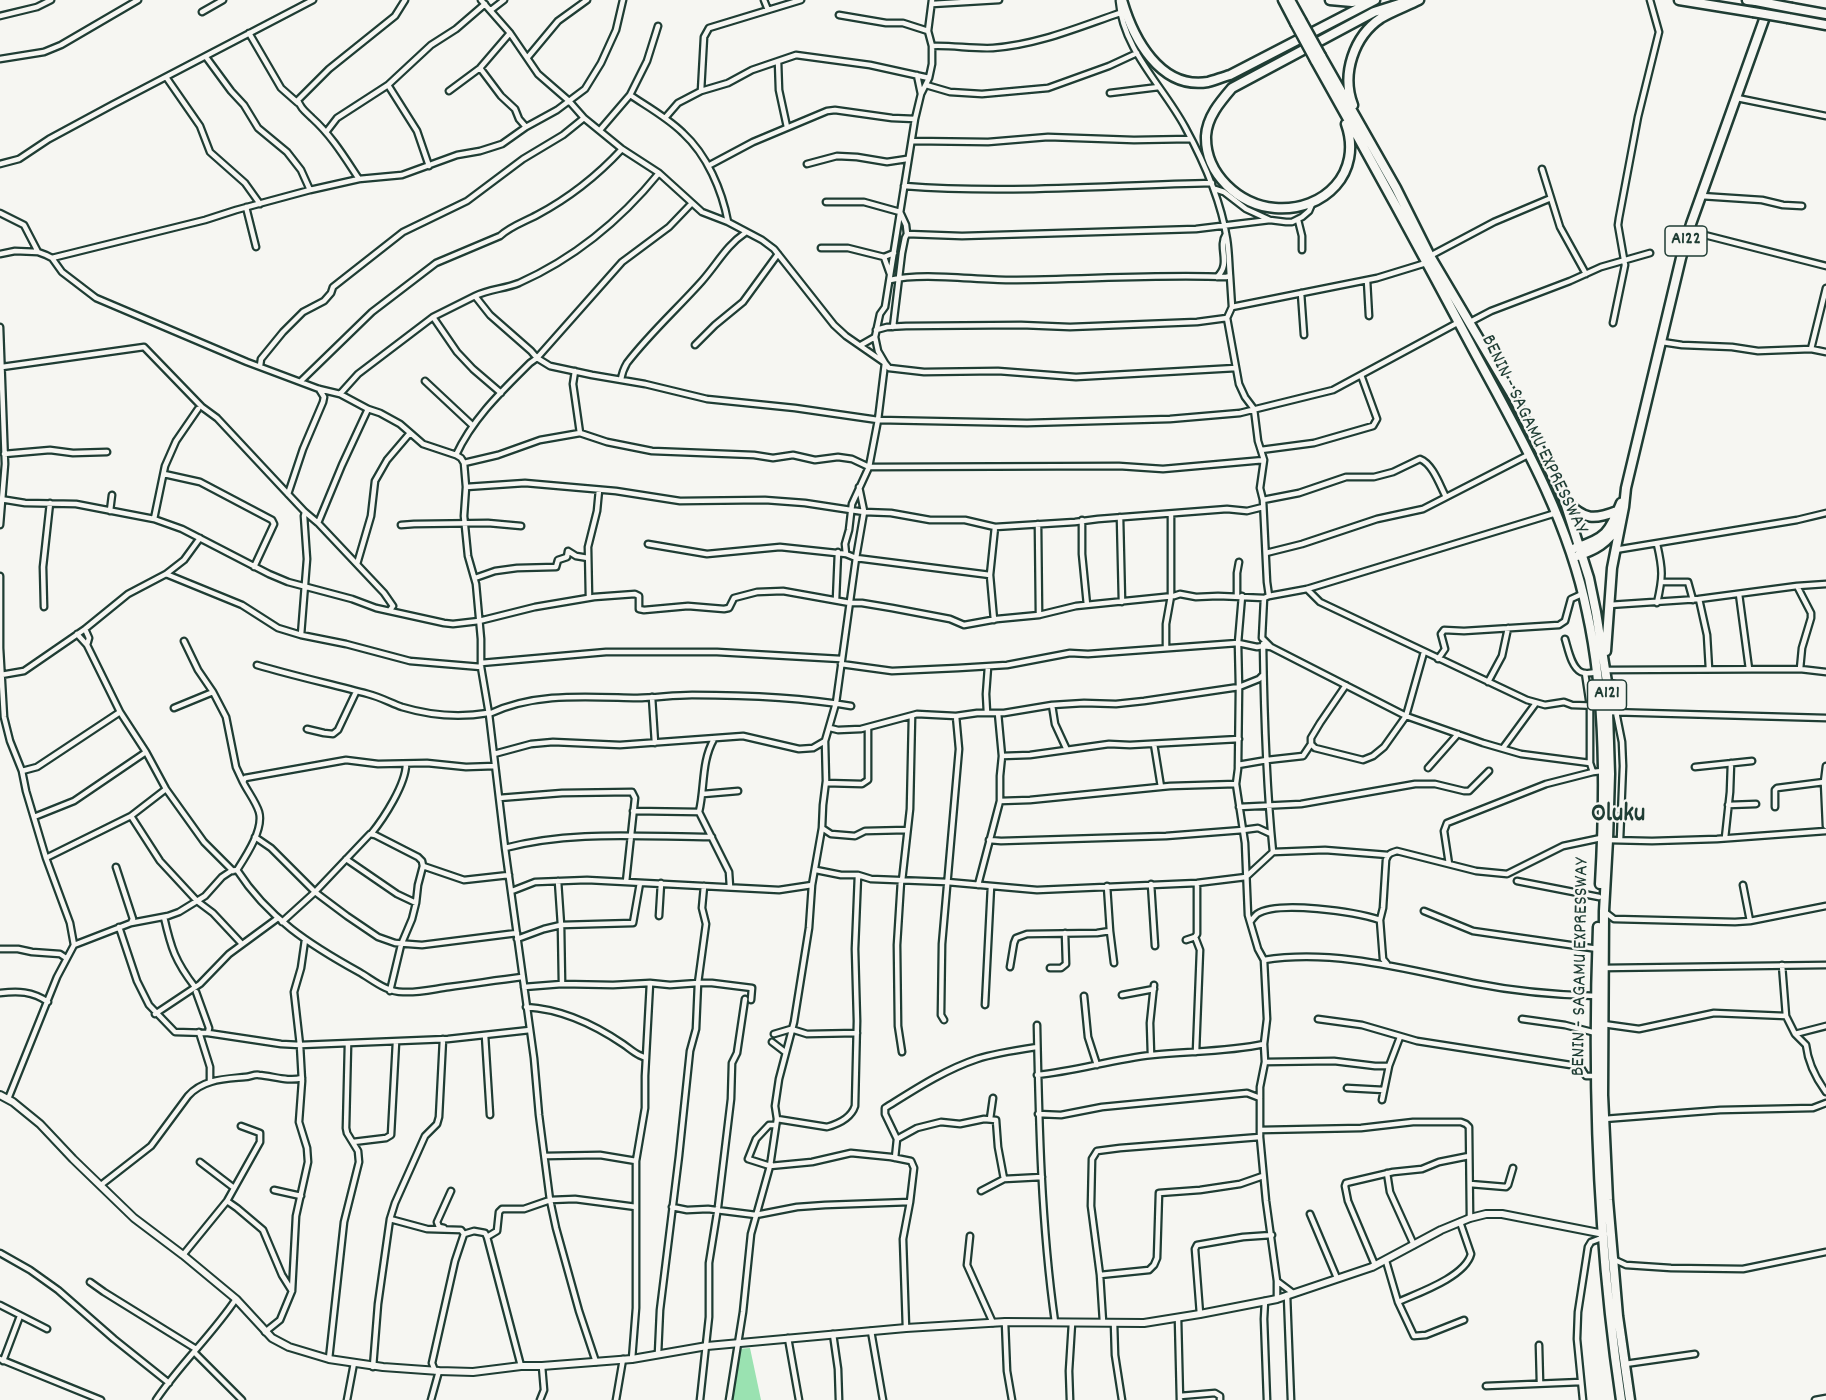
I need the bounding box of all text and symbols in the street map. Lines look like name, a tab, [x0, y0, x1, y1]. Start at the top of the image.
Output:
road number: A122	[1665, 226, 1707, 256]
street label: BENIN - SAGAMU EXPRESSWAY	[1474, 331, 1592, 539]
road number: A121	[1588, 680, 1626, 710]
district label: Oluku	[1591, 800, 1645, 832]
street label: BENIN - SAGAMU EXPRESSWAY	[1568, 857, 1596, 1077]

